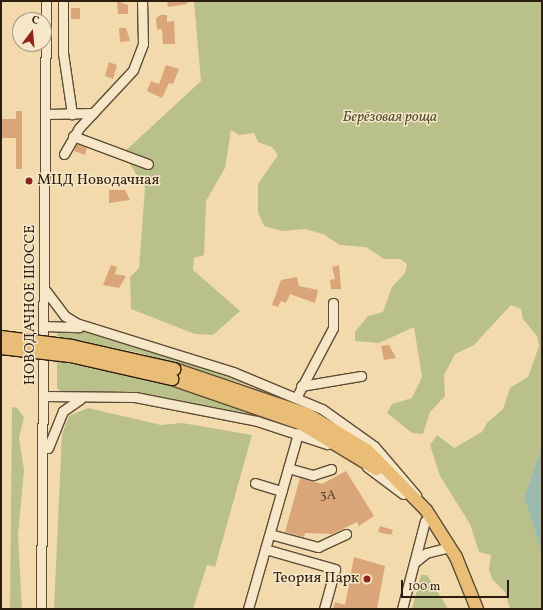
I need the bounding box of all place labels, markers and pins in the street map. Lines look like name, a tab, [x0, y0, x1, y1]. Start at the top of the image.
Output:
place label: МЦД Новодачная	[37, 172, 159, 190]
marker: МЦД Новодачная	[24, 176, 34, 186]
place label: Теория Парк	[273, 570, 359, 588]
marker: Теория Парк	[362, 574, 372, 584]

